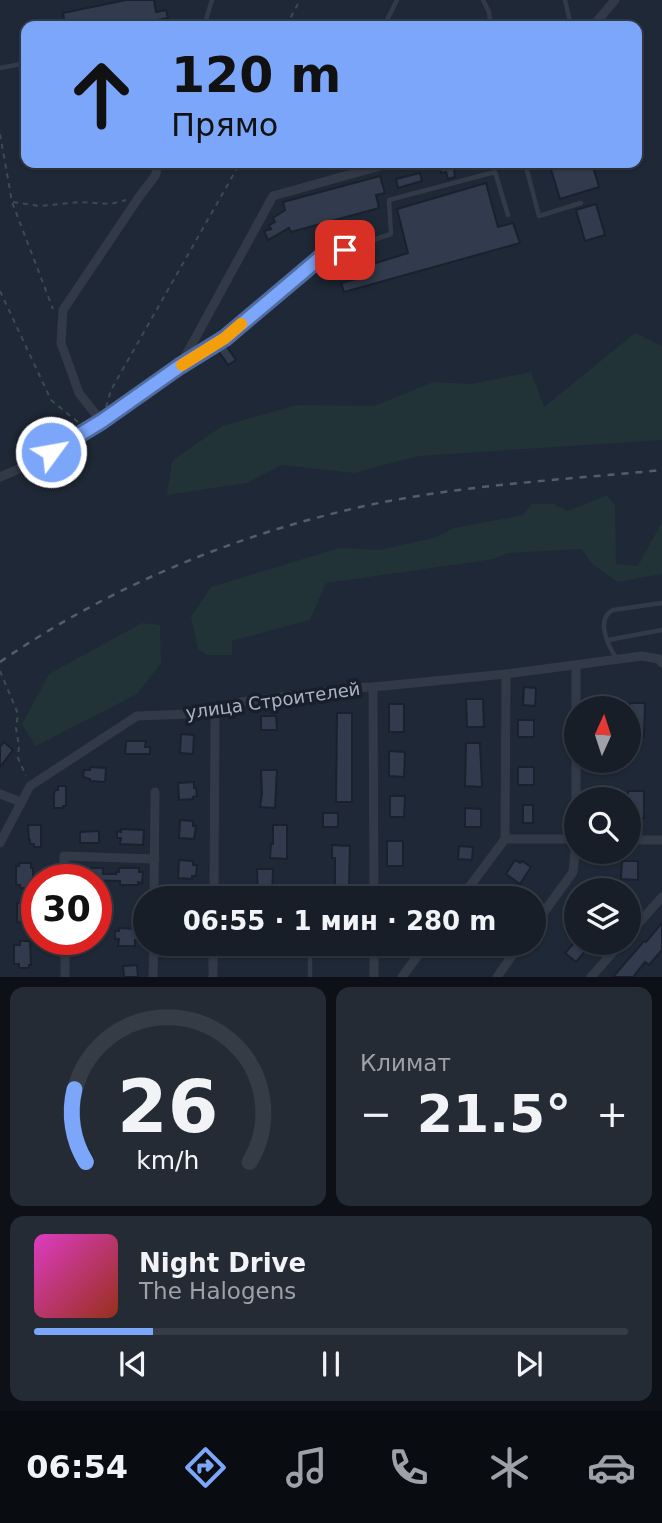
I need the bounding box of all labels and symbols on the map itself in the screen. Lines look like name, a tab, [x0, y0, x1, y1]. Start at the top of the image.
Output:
pin	[315, 220, 375, 280]
position arrow	[14, 415, 88, 489]
street label: улица Строителей	[184, 678, 361, 723]
north arrow	[564, 696, 640, 774]
speed limit sign: 30	[21, 864, 112, 955]

